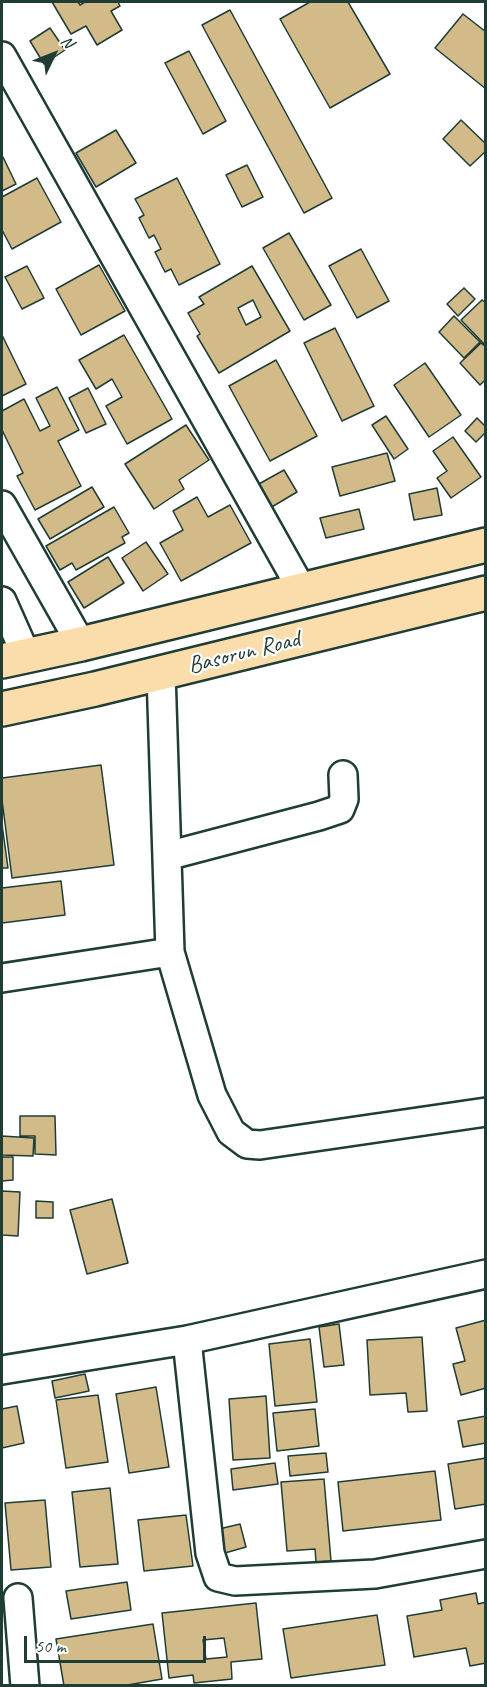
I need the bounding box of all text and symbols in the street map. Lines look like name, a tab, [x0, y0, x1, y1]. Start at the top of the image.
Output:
north arrow	[24, 24, 84, 84]
text: N	[56, 31, 78, 52]
street label: Basorun Road	[185, 625, 303, 681]
scale bar	[27, 1624, 208, 1662]
text: 50 m	[35, 1635, 66, 1657]

